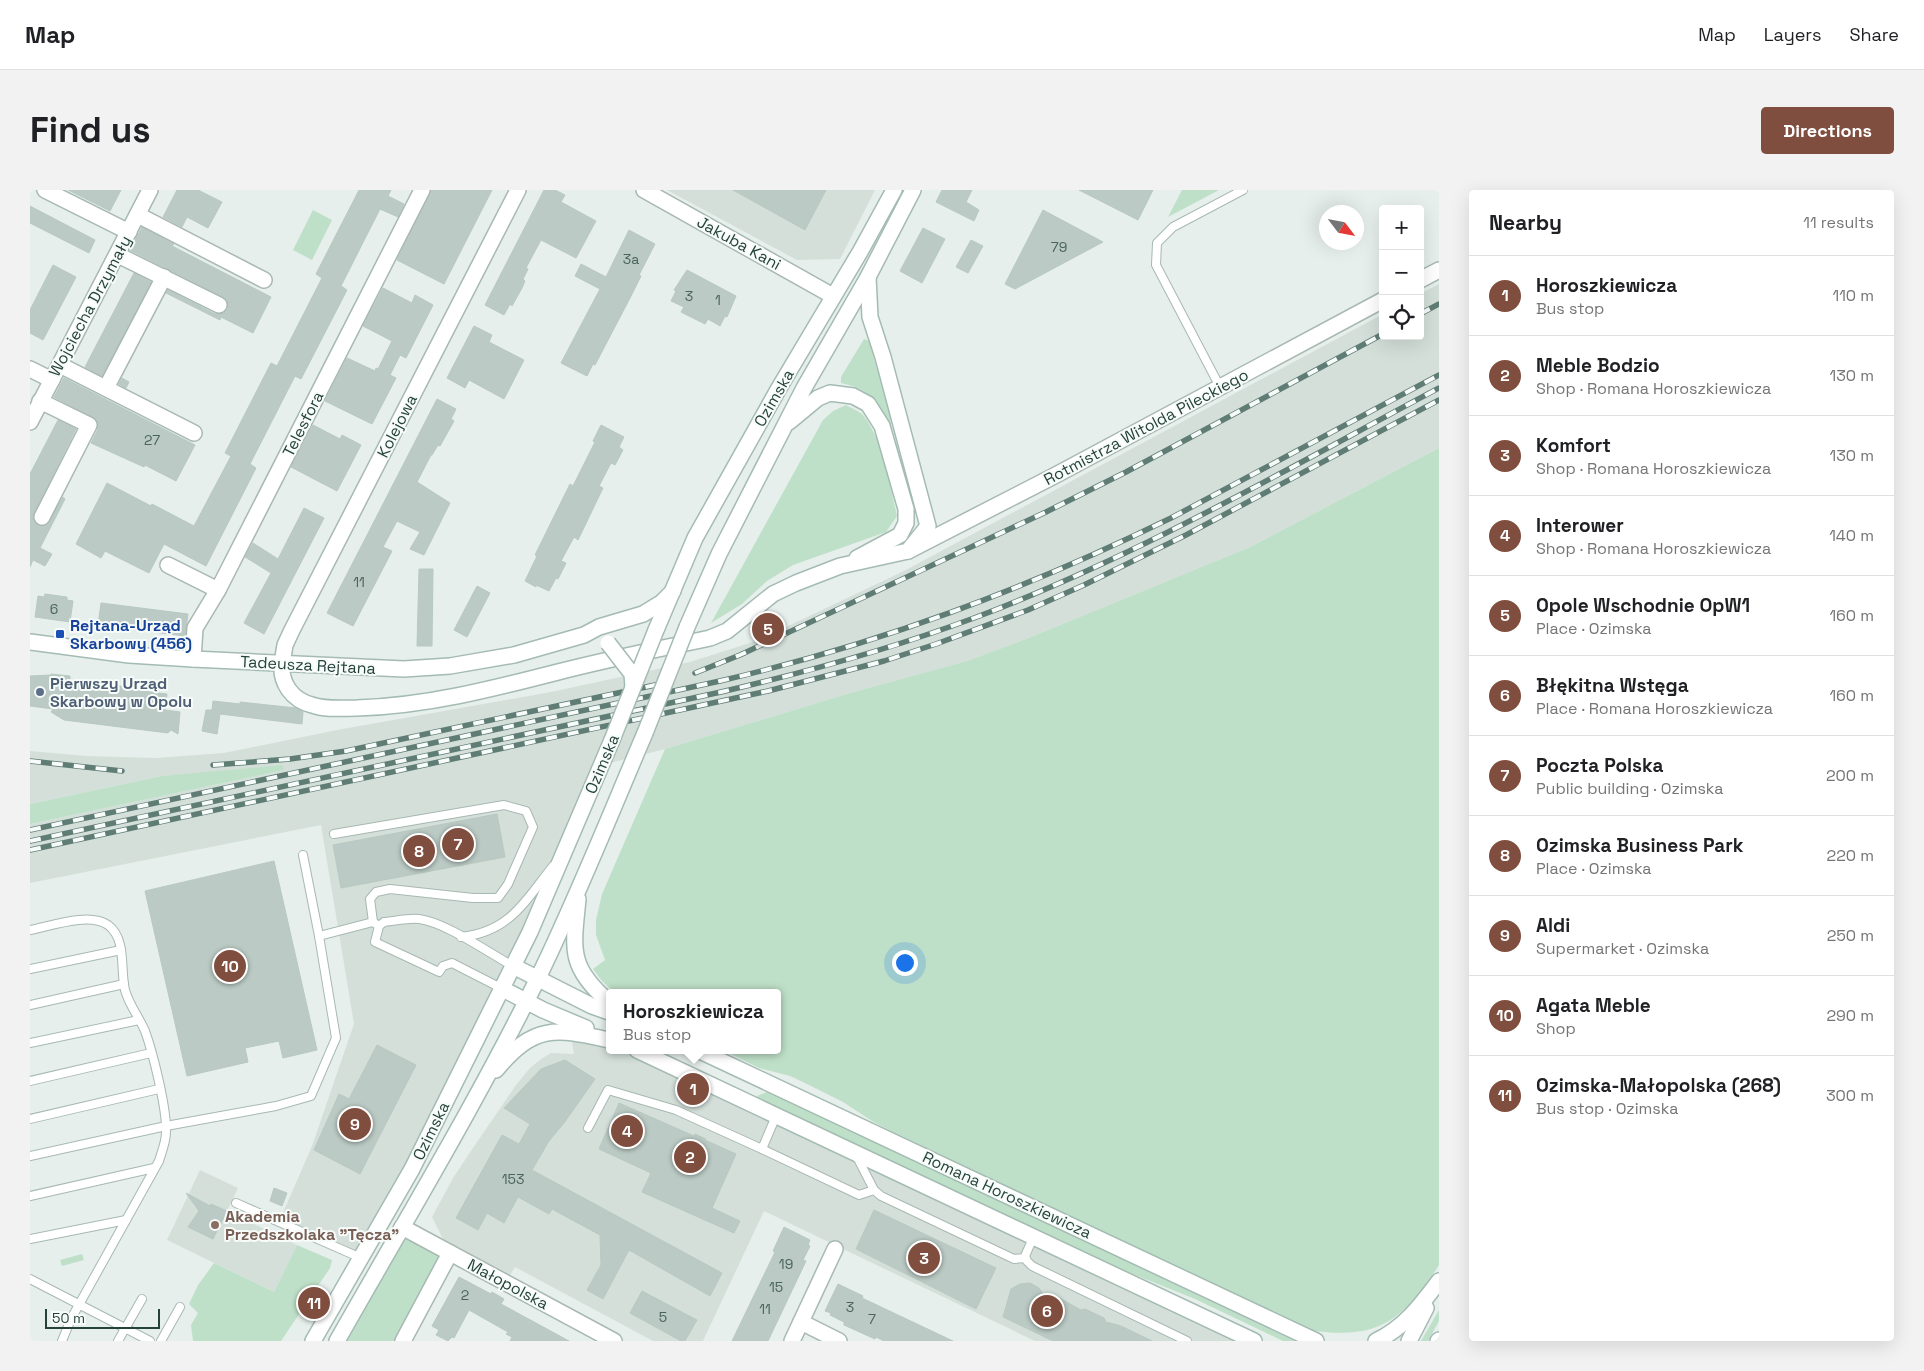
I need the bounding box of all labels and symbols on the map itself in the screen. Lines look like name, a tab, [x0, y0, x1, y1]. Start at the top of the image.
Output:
north arrow	[1319, 205, 1364, 250]
street label: Jakuba Kani	[693, 211, 785, 275]
street label: Wojciecha Drzymały	[44, 232, 136, 380]
house number: 79	[1051, 238, 1067, 256]
house number: 3a	[623, 250, 639, 268]
house number: 3	[685, 287, 693, 305]
house number: 1	[715, 291, 721, 309]
street label: Rotmistrza Witolda Pileckiego	[1040, 364, 1252, 490]
street label: Ozimska	[749, 366, 799, 430]
street label: Telesfora	[278, 388, 328, 460]
street label: Kolejowa	[372, 391, 422, 461]
house number: 27	[144, 431, 160, 449]
house number: 11	[353, 573, 365, 591]
house number: 6	[50, 600, 58, 618]
pin: 5	[752, 610, 784, 648]
place label: Rejtana-Urząd Skarbowy (456)	[70, 615, 192, 654]
marker: Rejtana-Urząd Skarbowy (456)	[54, 628, 66, 640]
street label: Tadeusza Rejtana	[240, 651, 376, 679]
place label: Pierwszy Urząd Skarbowy w Opolu	[50, 673, 192, 712]
marker: Pierwszy Urząd Skarbowy w Opolu	[34, 686, 46, 698]
street label: Ozimska	[580, 731, 624, 797]
pin: 7	[442, 825, 474, 863]
pin: 8	[403, 832, 435, 870]
pin: 10	[214, 947, 246, 985]
your location	[892, 950, 918, 976]
pin: 1	[677, 1070, 709, 1108]
street label: Ozimska	[408, 1098, 454, 1164]
pin: 9	[339, 1105, 371, 1143]
pin: 4	[611, 1112, 643, 1150]
pin: 2	[674, 1138, 706, 1176]
street label: Romana Horoszkiewicza	[919, 1147, 1095, 1243]
house number: 153	[502, 1170, 524, 1188]
place label: Akademia Przedszkolaka "Tęcza"	[225, 1206, 399, 1245]
marker: Akademia Przedszkolaka "Tęcza"	[209, 1219, 221, 1231]
pin: 3	[908, 1239, 940, 1277]
street label: Małopolska	[464, 1254, 552, 1314]
house number: 19	[779, 1255, 793, 1273]
house number: 15	[769, 1278, 783, 1296]
pin: 11	[298, 1284, 330, 1322]
house number: 2	[461, 1286, 469, 1304]
pin: 6	[1031, 1292, 1063, 1330]
house number: 3	[846, 1298, 854, 1316]
house number: 11	[759, 1300, 771, 1318]
scale bar	[45, 1306, 160, 1329]
house number: 5	[659, 1308, 667, 1326]
house number: 7	[868, 1310, 876, 1328]

